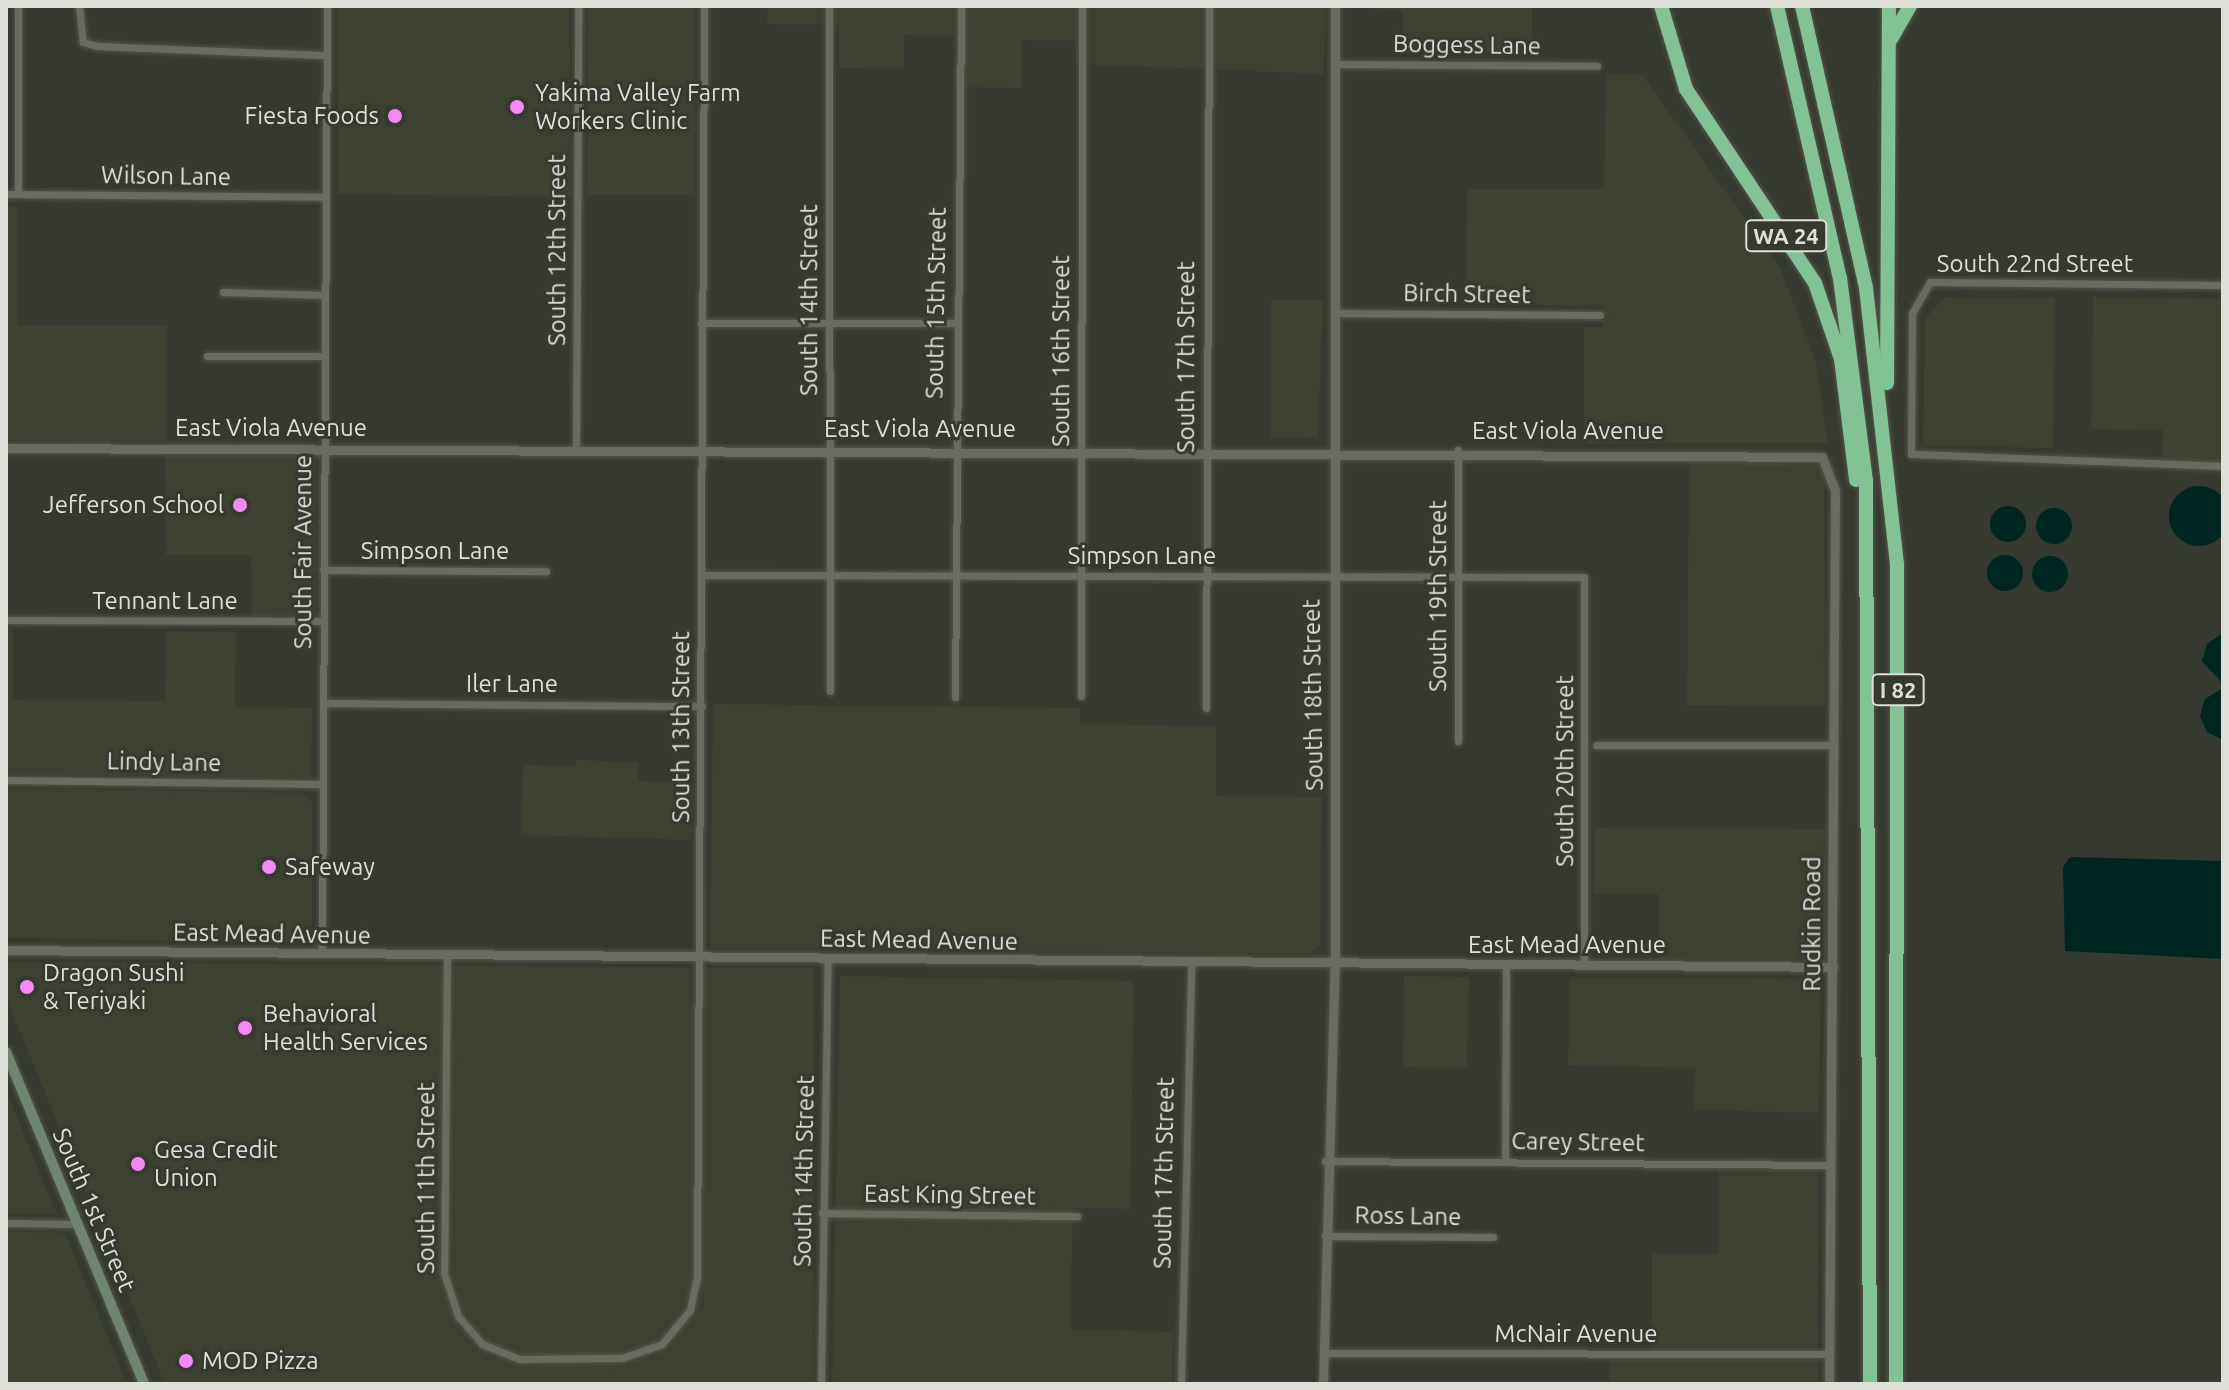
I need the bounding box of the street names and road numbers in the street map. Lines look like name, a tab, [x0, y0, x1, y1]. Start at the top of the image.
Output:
street label: Boggess Lane	[1393, 29, 1541, 61]
street label: South 12th Street	[543, 154, 571, 346]
street label: Wilson Lane	[101, 160, 231, 192]
street label: South 14th Street	[795, 204, 823, 396]
street label: South 15th Street	[920, 207, 952, 399]
road number: WA 24	[1744, 218, 1828, 254]
street label: South 22nd Street	[1937, 250, 2133, 278]
street label: South 16th Street	[1047, 255, 1075, 447]
street label: South 17th Street	[1172, 261, 1200, 453]
street label: Birch Street	[1403, 278, 1531, 310]
street label: East Viola Avenue	[175, 414, 367, 442]
street label: East Viola Avenue	[824, 415, 1016, 443]
street label: East Viola Avenue	[1472, 417, 1664, 445]
street label: South Fair Avenue	[289, 455, 317, 649]
street label: South 19th Street	[1424, 500, 1452, 692]
street label: Simpson Lane	[361, 537, 509, 565]
street label: Simpson Lane	[1068, 542, 1216, 570]
street label: Tennant Lane	[92, 587, 238, 615]
street label: South 18th Street	[1297, 599, 1329, 791]
street label: South 13th Street	[667, 631, 695, 823]
street label: Iler Lane	[466, 670, 558, 698]
road number: I 82	[1870, 672, 1926, 708]
street label: South 20th Street	[1551, 675, 1579, 867]
street label: Lindy Lane	[107, 747, 221, 777]
street label: Rudkin Road	[1798, 856, 1826, 992]
street label: East Mead Avenue	[173, 918, 371, 950]
street label: East Mead Avenue	[820, 924, 1018, 956]
street label: East Mead Avenue	[1468, 931, 1666, 959]
street label: South 14th Street	[788, 1075, 820, 1267]
street label: South 17th Street	[1148, 1077, 1180, 1269]
street label: South 11th Street	[412, 1082, 440, 1274]
street label: South 1st Street	[47, 1124, 141, 1296]
street label: Carey Street	[1511, 1126, 1645, 1158]
street label: East King Street	[864, 1179, 1036, 1211]
street label: Ross Lane	[1354, 1201, 1462, 1231]
street label: McNair Avenue	[1495, 1320, 1657, 1348]

